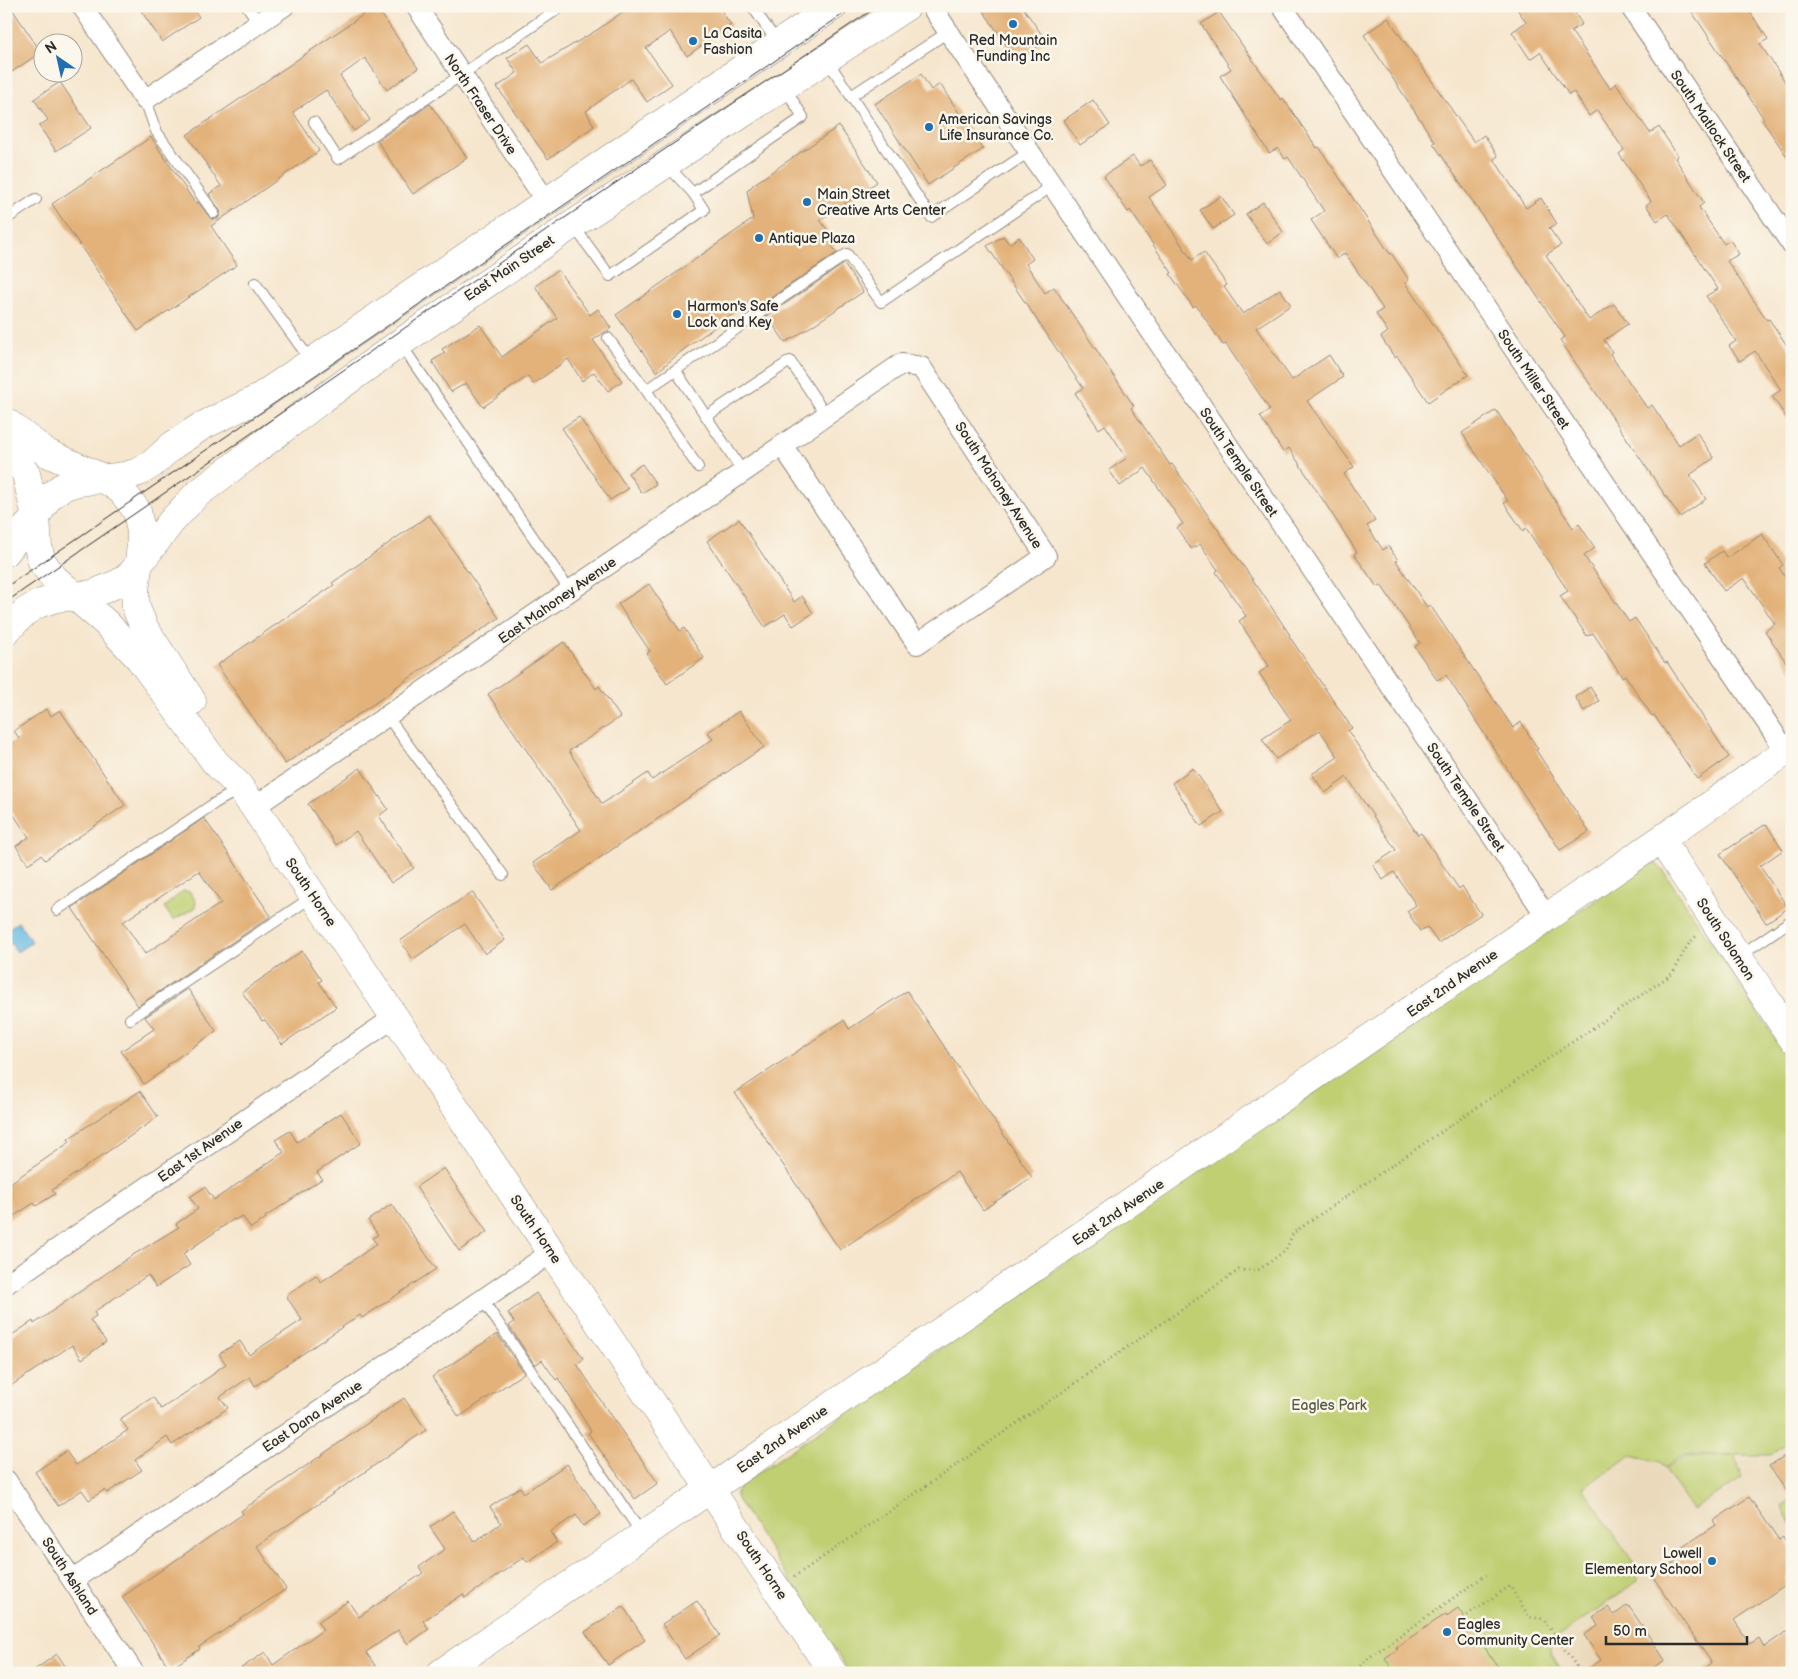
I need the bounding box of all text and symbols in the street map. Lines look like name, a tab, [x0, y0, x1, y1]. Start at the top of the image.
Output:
marker: Red Mountain Funding Inc	[1007, 18, 1019, 30]
place label: La Casita Fashion	[703, 25, 762, 58]
north arrow	[32, 32, 82, 82]
place label: Red Mountain Funding Inc	[969, 32, 1057, 65]
marker: La Casita Fashion	[687, 35, 699, 47]
text: N	[42, 38, 60, 58]
street label: North Fraser Drive	[441, 51, 520, 158]
street label: South Matlock Street	[1667, 67, 1755, 186]
place label: American Savings Life Insurance Co.	[939, 111, 1054, 144]
marker: American Savings Life Insurance Co.	[923, 121, 935, 133]
place label: Main Street Creative Arts Center	[817, 186, 947, 219]
marker: Main Street Creative Arts Center	[801, 196, 813, 208]
place label: Antique Plaza	[769, 230, 855, 247]
street label: East Main Street	[461, 232, 558, 305]
marker: Antique Plaza	[753, 232, 765, 244]
place label: Harmon's Safe Lock and Key	[687, 298, 778, 331]
marker: Harmon's Safe Lock and Key	[671, 308, 683, 320]
street label: South Miller Street	[1494, 326, 1574, 433]
street label: South Temple Street	[1196, 405, 1282, 521]
street label: South Mahoney Avenue	[951, 419, 1046, 552]
street label: East Mahoney Avenue	[495, 553, 620, 648]
street label: South Temple Street	[1423, 740, 1509, 856]
street label: South Horne	[281, 855, 340, 930]
street label: South Solomon	[1693, 895, 1758, 984]
street label: East 2nd Avenue	[1404, 946, 1501, 1021]
street label: East 1st Avenue	[155, 1115, 246, 1186]
street label: East 2nd Avenue	[1069, 1175, 1167, 1249]
street label: South Horne	[506, 1192, 565, 1267]
street label: East Dana Avenue	[259, 1377, 365, 1456]
park label: Eagles Park	[1291, 1397, 1367, 1414]
street label: East 2nd Avenue	[734, 1402, 831, 1477]
street label: South Horne	[732, 1528, 791, 1603]
street label: South Ashland	[38, 1534, 101, 1618]
place label: Lowell Elementary School	[1585, 1545, 1702, 1578]
marker: Lowell Elementary School	[1706, 1555, 1718, 1567]
scale bar	[1606, 1614, 1747, 1646]
place label: Eagles Community Center	[1457, 1616, 1575, 1649]
text: 50 m	[1613, 1622, 1647, 1641]
marker: Eagles Community Center	[1441, 1626, 1453, 1638]

